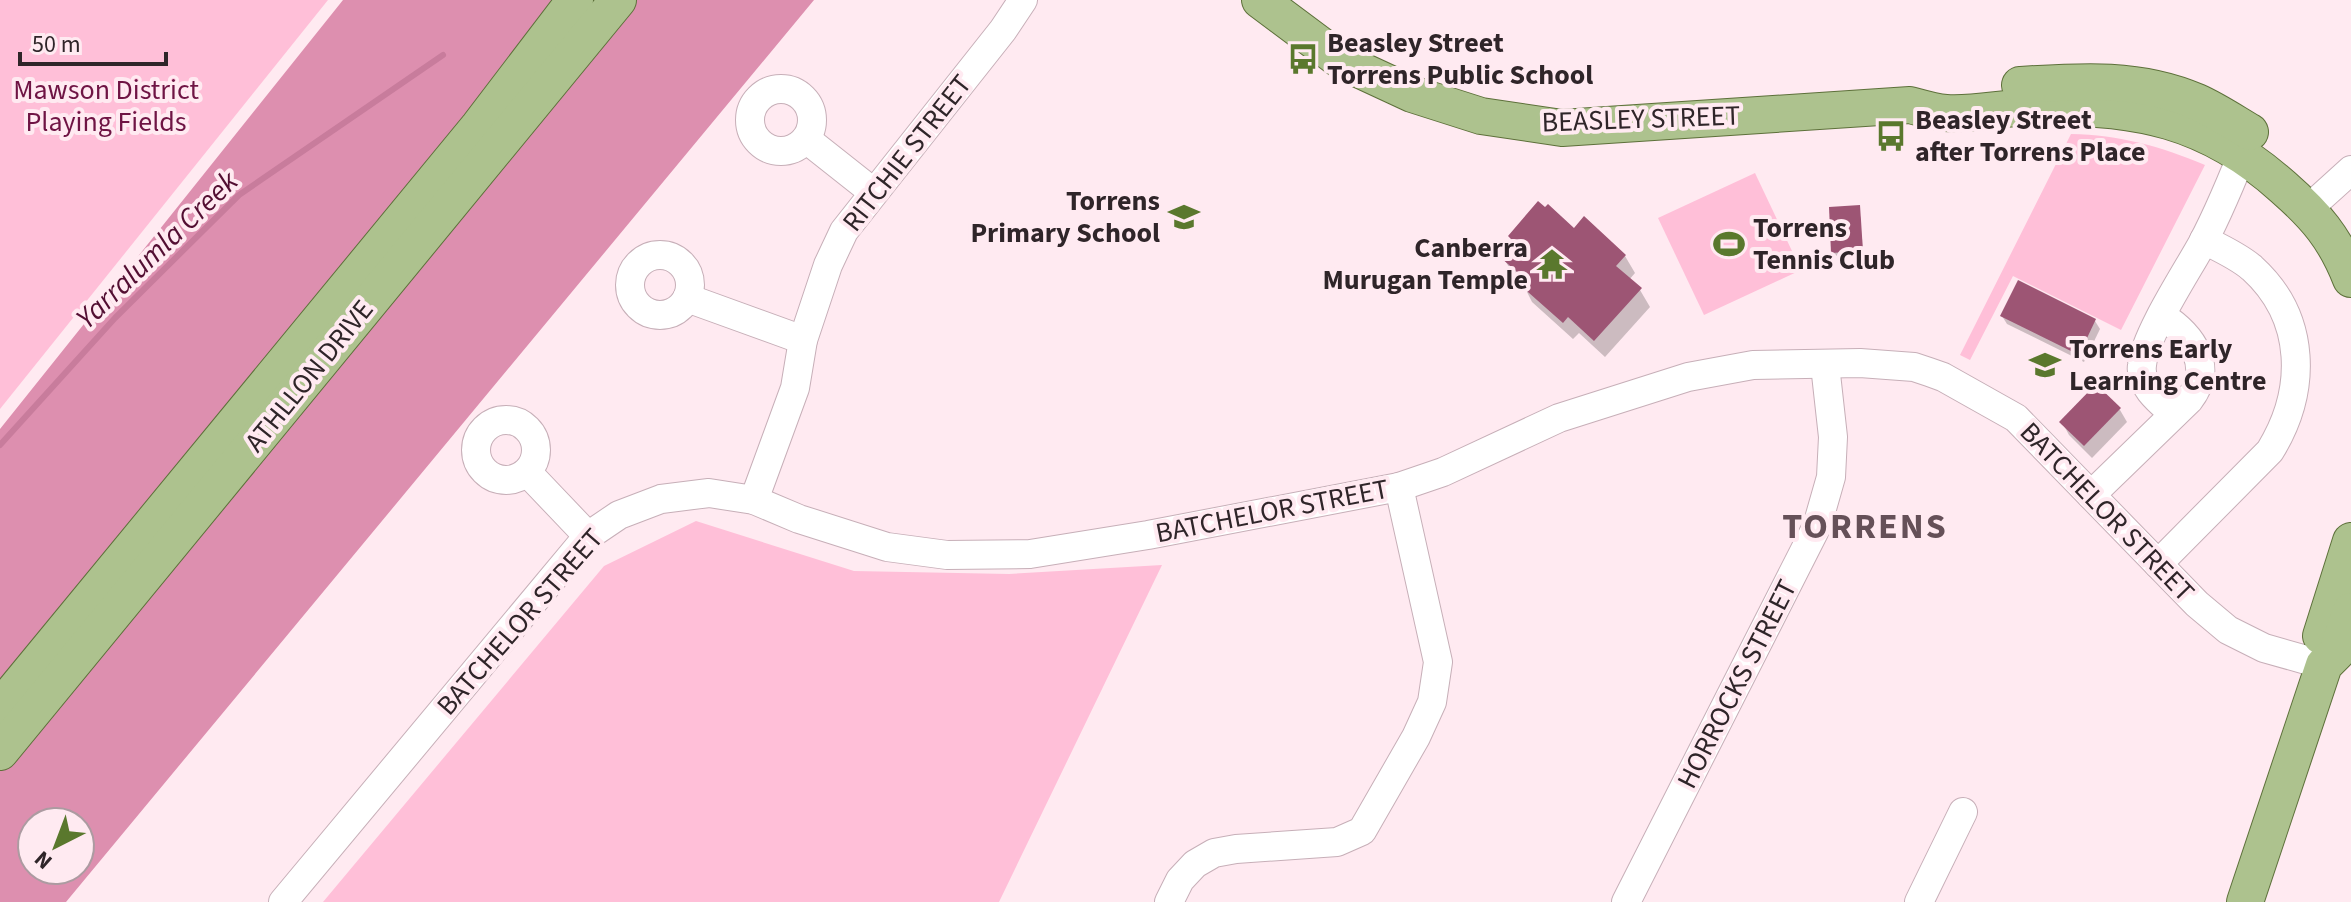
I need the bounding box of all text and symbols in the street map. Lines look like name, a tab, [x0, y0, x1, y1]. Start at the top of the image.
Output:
scale bar	[20, 16, 166, 66]
place label: Beasley Street Torrens Public School	[1327, 23, 1593, 95]
text: 50 m	[32, 27, 81, 62]
bus stop icon: Beasley Street Torrens Public School	[1286, 42, 1320, 76]
street label: RITCHIE STREET	[833, 66, 981, 240]
park label: Mawson District Playing Fields	[13, 70, 199, 142]
street label: BEASLEY STREET	[1541, 96, 1741, 142]
place label: Beasley Street after Torrens Place	[1915, 100, 2146, 172]
bus stop icon: Beasley Street after Torrens Place	[1874, 119, 1908, 153]
water label: Yarralumla Creek	[66, 161, 248, 339]
place label: Torrens Primary School	[970, 181, 1160, 253]
school or university icon: Torrens Primary School	[1167, 200, 1201, 234]
place label: Torrens Tennis Club	[1753, 208, 1895, 280]
sports icon: Torrens Tennis Club	[1712, 227, 1746, 261]
place label: Canberra Murugan Temple	[1322, 228, 1528, 300]
temple icon: Canberra Murugan Temple	[1535, 247, 1569, 281]
street label: ATHLLON DRIVE	[235, 291, 383, 461]
place label: Torrens Early Learning Centre	[2069, 329, 2266, 401]
school or university icon: Torrens Early Learning Centre	[2028, 348, 2062, 382]
street label: BATCHELOR STREET	[2011, 413, 2203, 611]
street label: BATCHELOR STREET	[1152, 469, 1392, 553]
district label: TORRENS	[1782, 501, 1948, 552]
street label: BATCHELOR STREET	[427, 520, 613, 724]
street label: HORROCKS STREET	[1667, 573, 1807, 795]
north arrow	[16, 806, 96, 886]
text: N	[27, 843, 59, 877]

